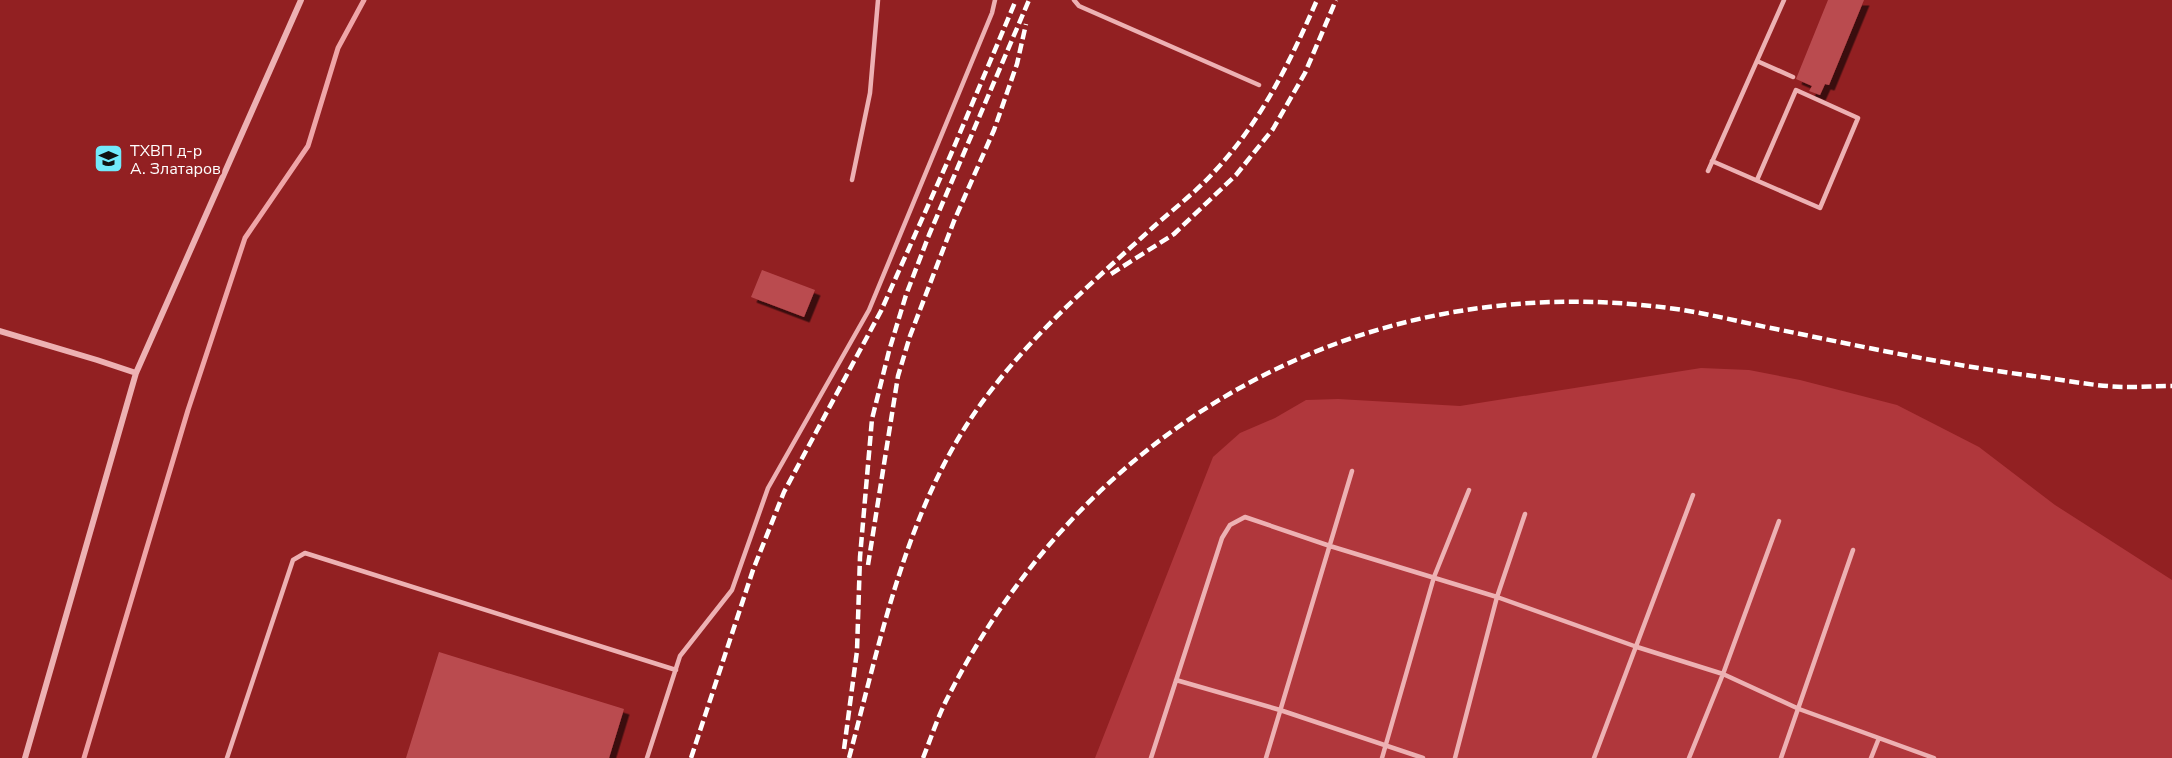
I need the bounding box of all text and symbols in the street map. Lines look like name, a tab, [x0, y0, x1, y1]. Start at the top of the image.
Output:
place label: ТХВП д-р А. Златаров	[130, 140, 221, 180]
school or university icon: ТХВП д-р А. Златаров	[93, 143, 125, 175]

